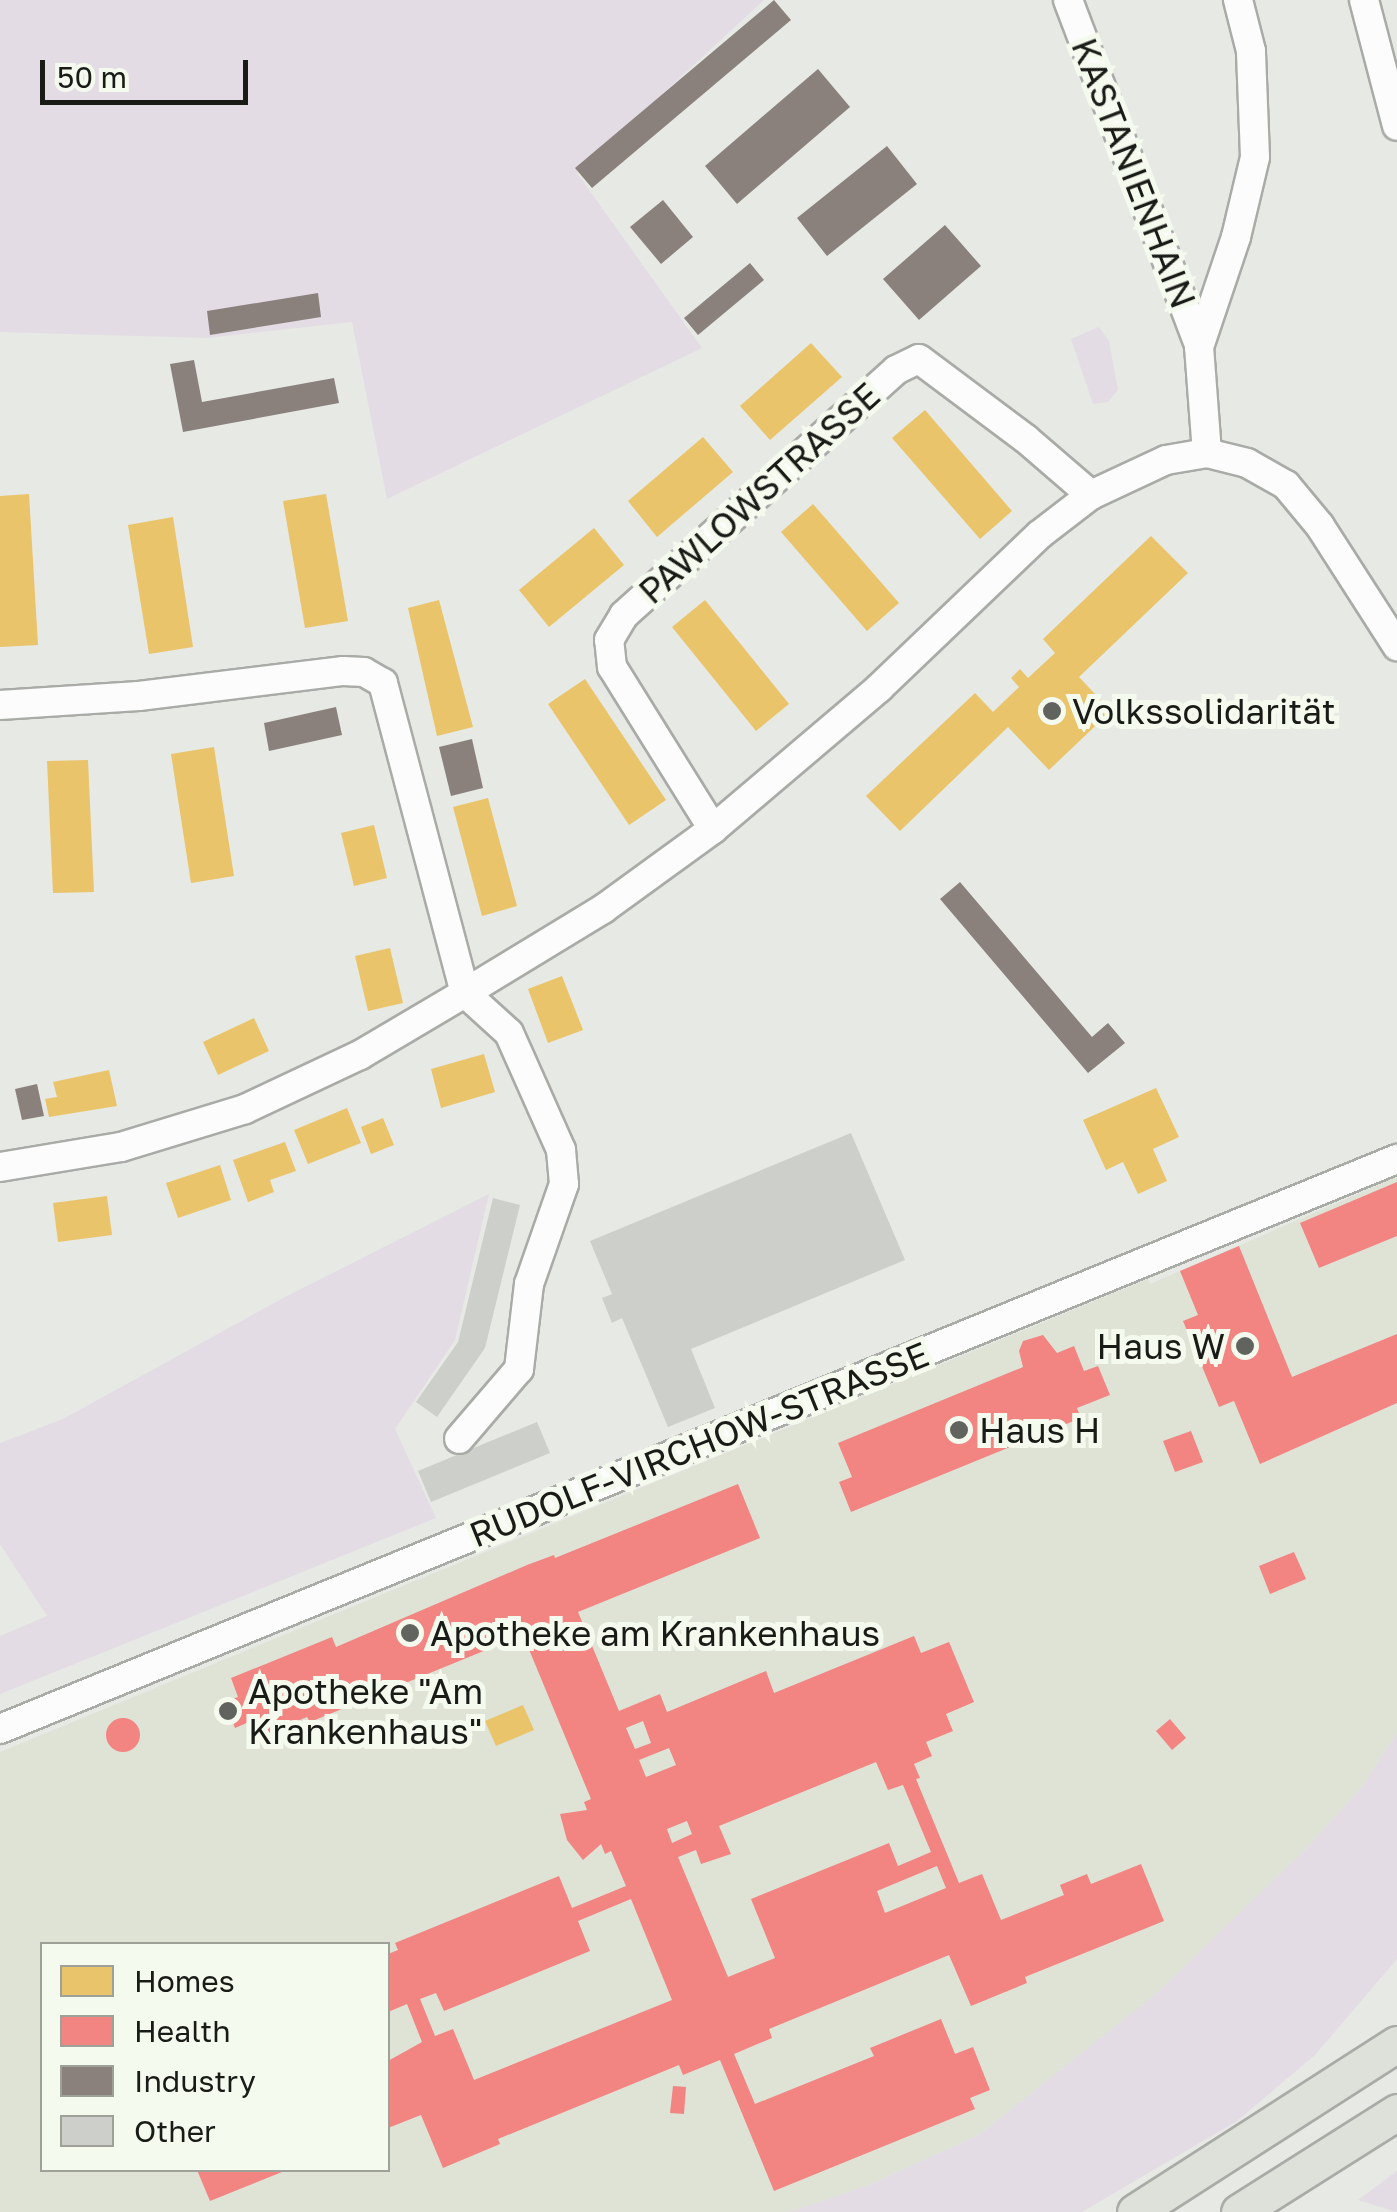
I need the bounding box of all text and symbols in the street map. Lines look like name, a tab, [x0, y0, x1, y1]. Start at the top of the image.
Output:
street label: KASTANIENHAIN	[1063, 32, 1205, 314]
scale bar	[45, 40, 252, 102]
text: 50 m	[57, 59, 127, 95]
street label: PAWLOWSTRASSE	[630, 374, 888, 612]
place label: Volkssolidarität	[1072, 690, 1336, 732]
marker: Volkssolidarität	[1041, 700, 1063, 722]
place label: Haus W	[1097, 1325, 1225, 1367]
street label: RUDOLF-VIRCHOW-STRASSE	[463, 1332, 935, 1556]
marker: Haus W	[1234, 1335, 1256, 1357]
place label: Haus H	[979, 1409, 1100, 1451]
marker: Haus H	[948, 1419, 970, 1441]
place label: Apotheke am Krankenhaus	[430, 1612, 880, 1654]
marker: Apotheke am Krankenhaus	[399, 1622, 421, 1644]
place label: Apotheke "Am Krankenhaus"	[248, 1670, 483, 1752]
marker: Apotheke "Am Krankenhaus"	[217, 1700, 239, 1722]
legend	[40, 1942, 390, 2172]
text: Homes	[134, 1963, 235, 1999]
text: Health	[134, 2013, 231, 2049]
text: Industry	[134, 2063, 256, 2099]
text: Other	[134, 2113, 216, 2149]

